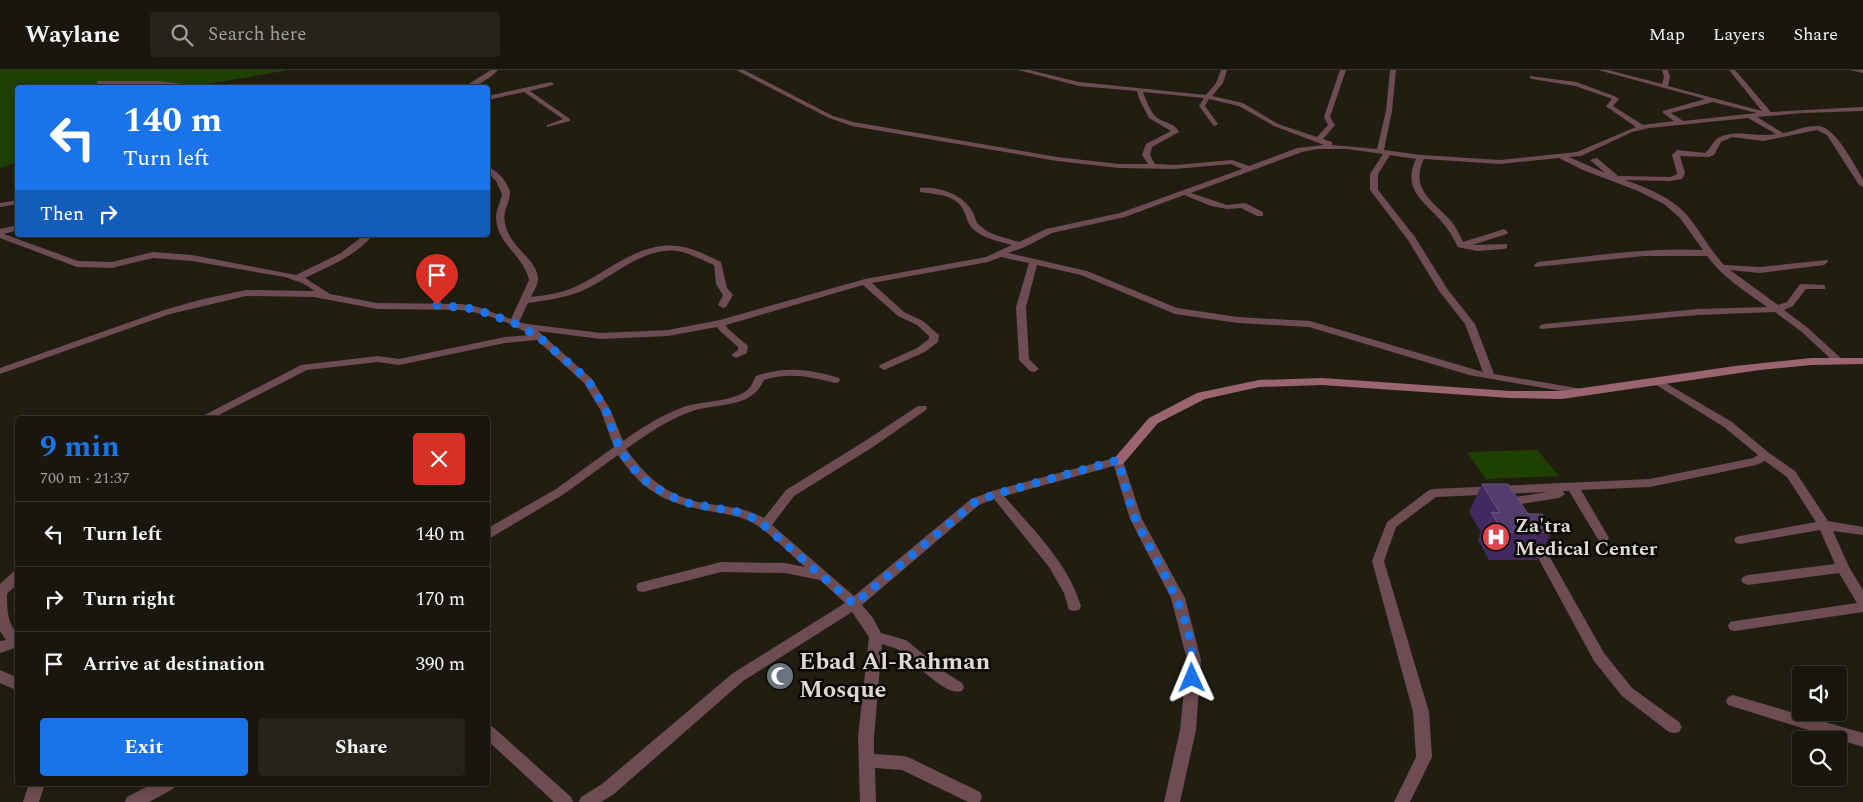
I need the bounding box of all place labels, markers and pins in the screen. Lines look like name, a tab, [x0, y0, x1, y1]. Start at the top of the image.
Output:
pin	[416, 254, 458, 305]
place label: Za'tra Medical Center	[1515, 511, 1658, 564]
hospital icon: Za'tra Medical Center	[1481, 522, 1511, 552]
place label: Ebad Al-Rahman Mosque	[799, 644, 990, 708]
mosque icon: Ebad Al-Rahman Mosque	[765, 661, 795, 691]

